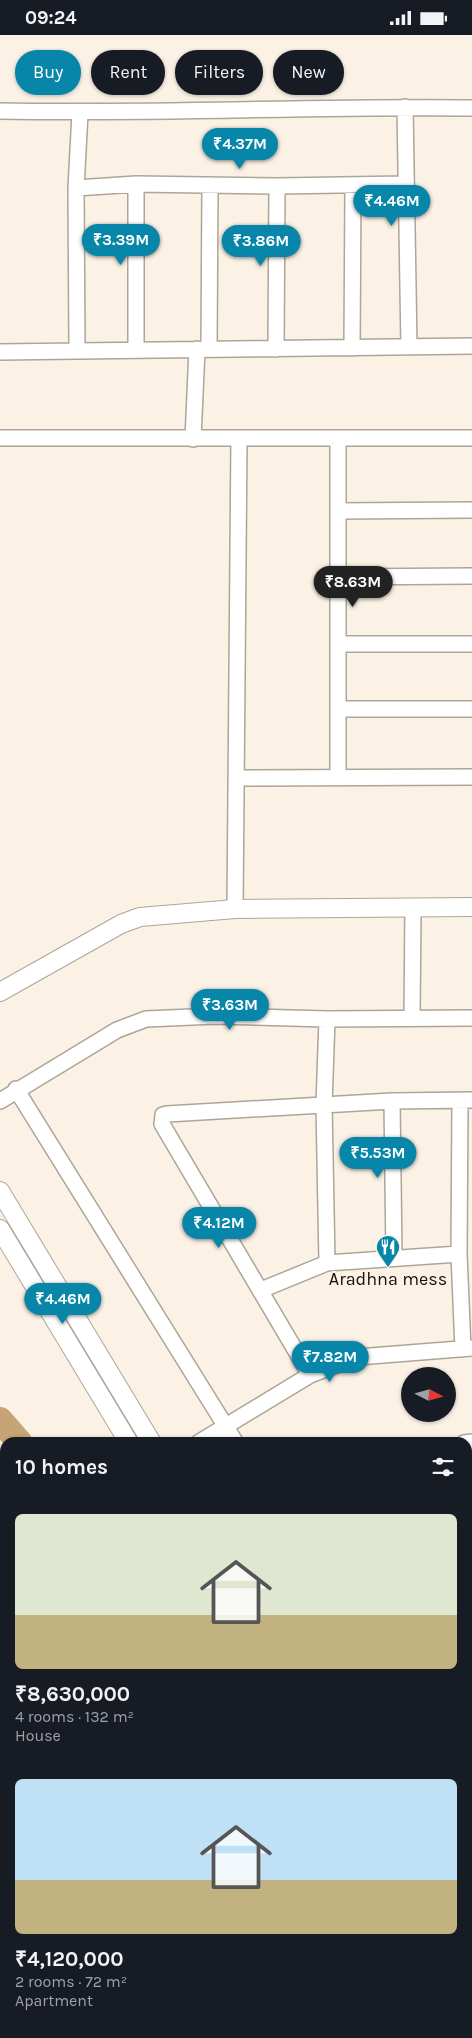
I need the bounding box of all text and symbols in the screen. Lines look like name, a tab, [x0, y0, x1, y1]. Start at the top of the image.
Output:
text: 09:24	[25, 7, 77, 29]
chip: Buy	[15, 50, 81, 95]
chip: Rent	[91, 50, 165, 95]
chip: Filters	[175, 50, 263, 95]
chip: New	[273, 50, 344, 95]
pin: ₹4.37M	[199, 127, 281, 170]
text: ₹4.37M	[213, 134, 267, 153]
pin: ₹4.46M	[351, 185, 433, 227]
text: ₹4.46M	[364, 191, 420, 210]
pin: ₹3.39M	[80, 223, 162, 266]
pin: ₹3.86M	[220, 225, 302, 267]
text: ₹3.39M	[93, 230, 149, 249]
text: ₹3.86M	[233, 231, 289, 250]
pin: ₹8.63M	[312, 565, 394, 608]
text: ₹8.63M	[325, 572, 381, 591]
pin: ₹3.63M	[189, 989, 271, 1031]
text: ₹3.63M	[202, 995, 258, 1014]
pin: ₹5.53M	[337, 1137, 419, 1179]
text: ₹5.53M	[350, 1143, 406, 1162]
pin: ₹4.12M	[178, 1207, 260, 1249]
text: ₹4.12M	[193, 1213, 245, 1232]
restaurant icon: Aradhna mess	[375, 1234, 401, 1268]
place label: Aradhna mess	[329, 1268, 447, 1290]
pin: ₹4.46M	[22, 1283, 104, 1325]
text: ₹4.46M	[35, 1289, 91, 1308]
pin: ₹7.82M	[289, 1341, 371, 1383]
text: ₹7.82M	[303, 1347, 357, 1366]
north arrow	[401, 1367, 456, 1423]
map controls	[401, 1367, 456, 1422]
icon: filters	[429, 1453, 457, 1481]
text: 10 homes	[15, 1455, 108, 1479]
icon: home	[191, 1547, 281, 1637]
text: ₹8,630,000	[15, 1682, 130, 1706]
text: 4 rooms · 132 m²	[15, 1707, 134, 1726]
text: House	[15, 1726, 61, 1745]
icon: home	[191, 1812, 281, 1902]
text: ₹4,120,000	[15, 1947, 123, 1971]
text: 2 rooms · 72 m²	[15, 1972, 127, 1991]
text: Apartment	[15, 1991, 93, 2010]

